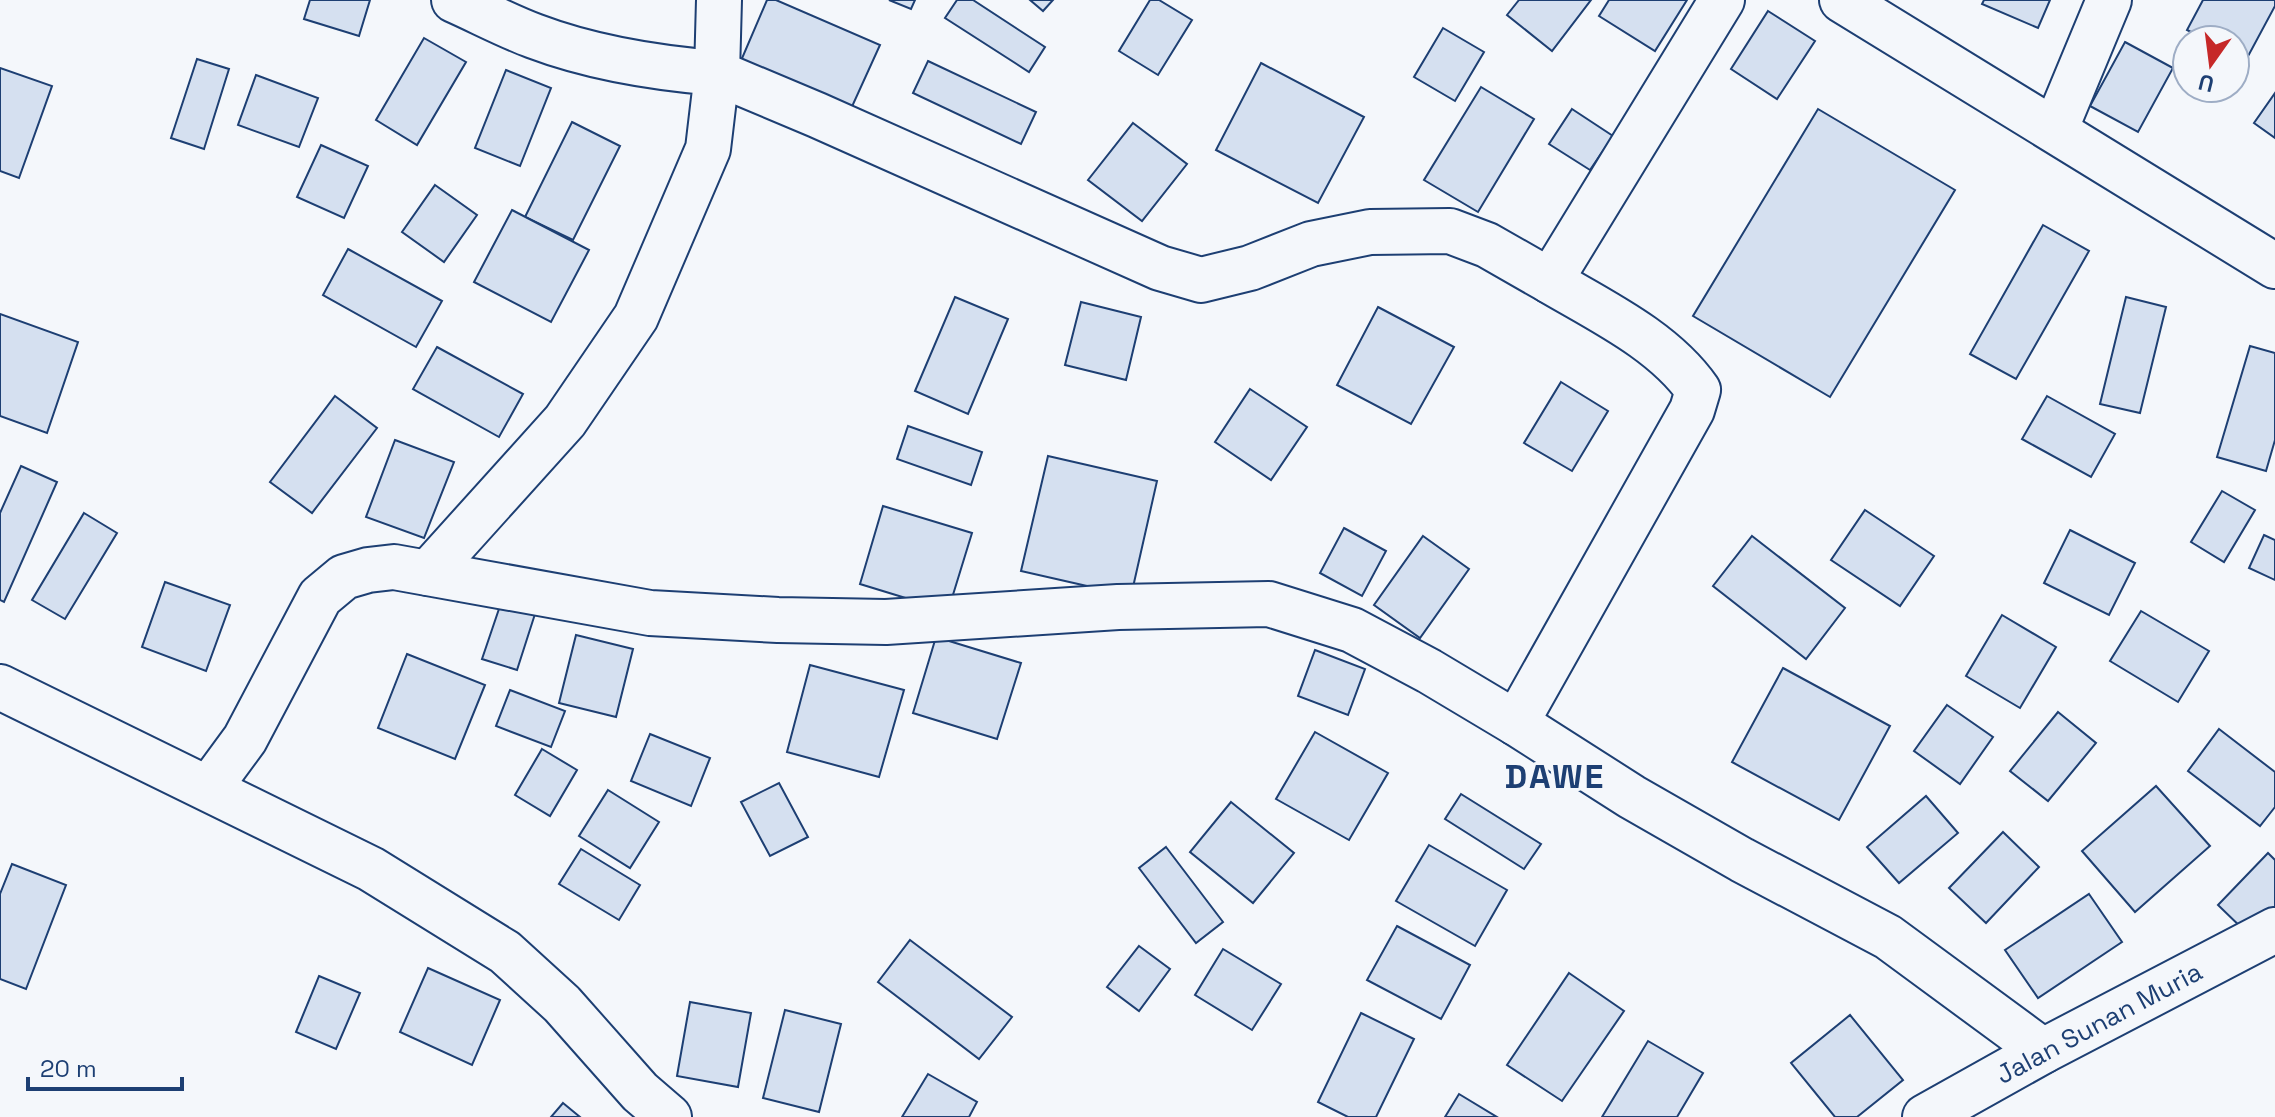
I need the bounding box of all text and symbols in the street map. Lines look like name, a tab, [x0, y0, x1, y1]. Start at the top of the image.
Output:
north arrow	[2171, 24, 2251, 104]
text: U	[2196, 68, 2217, 99]
district label: DAWE	[1505, 755, 1605, 798]
street label: Jalan Sunan Muria	[1990, 954, 2208, 1092]
scale bar	[28, 1041, 182, 1091]
text: 20 m	[40, 1053, 97, 1084]

